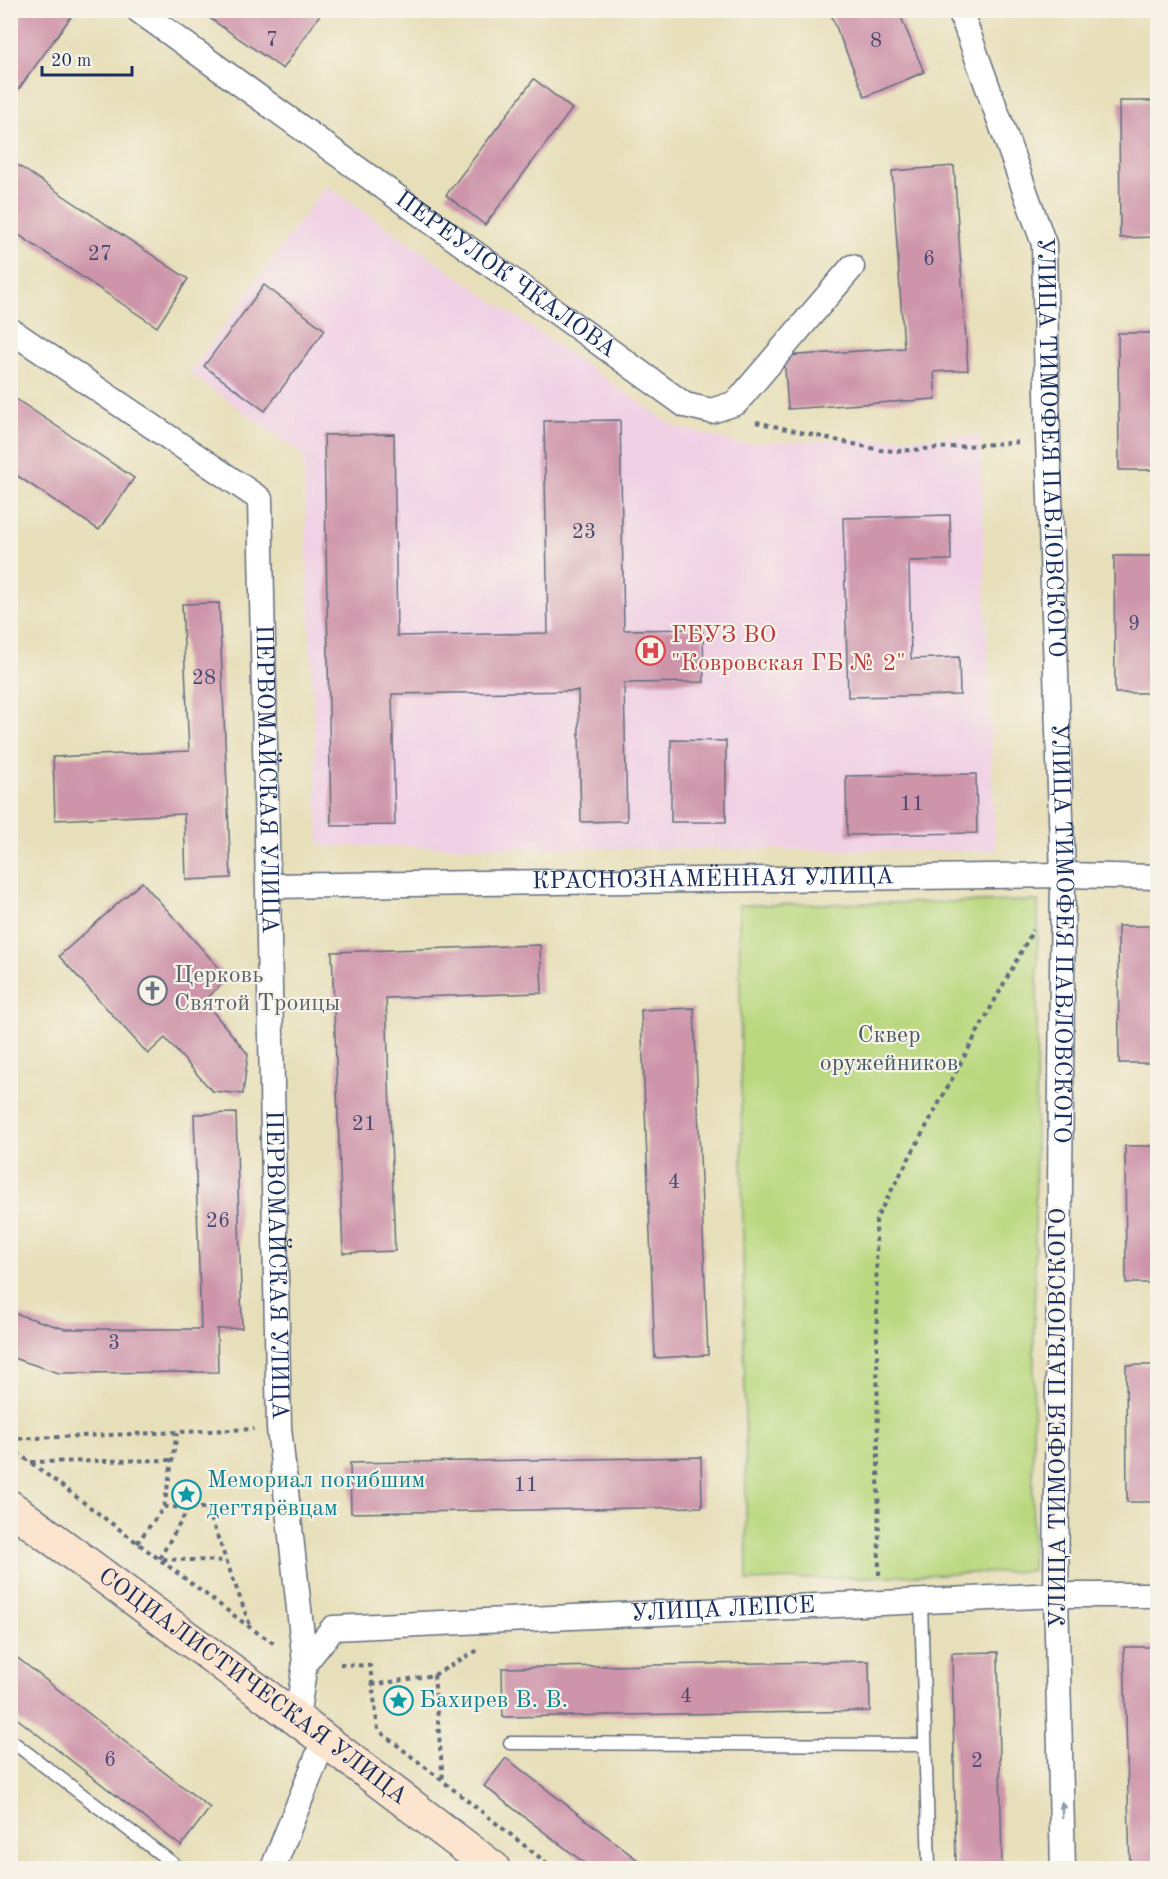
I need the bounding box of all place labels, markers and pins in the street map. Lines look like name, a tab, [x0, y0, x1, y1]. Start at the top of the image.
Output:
place label: ГБУЗ ВО "Ковровская ГБ № 2"	[671, 624, 906, 676]
hospital icon: ГБУЗ ВО "Ковровская ГБ № 2"	[634, 634, 666, 666]
place label: Церковь Святой Троицы	[174, 964, 340, 1016]
church icon: Церковь Святой Троицы	[137, 974, 169, 1006]
place label: Мемориал погибшим дегтярёвцам	[207, 1469, 425, 1521]
place icon: Мемориал погибшим дегтярёвцам	[170, 1479, 202, 1511]
place icon: Бахирев В. В.	[382, 1685, 414, 1717]
place label: Бахирев В. В.	[419, 1689, 568, 1713]

